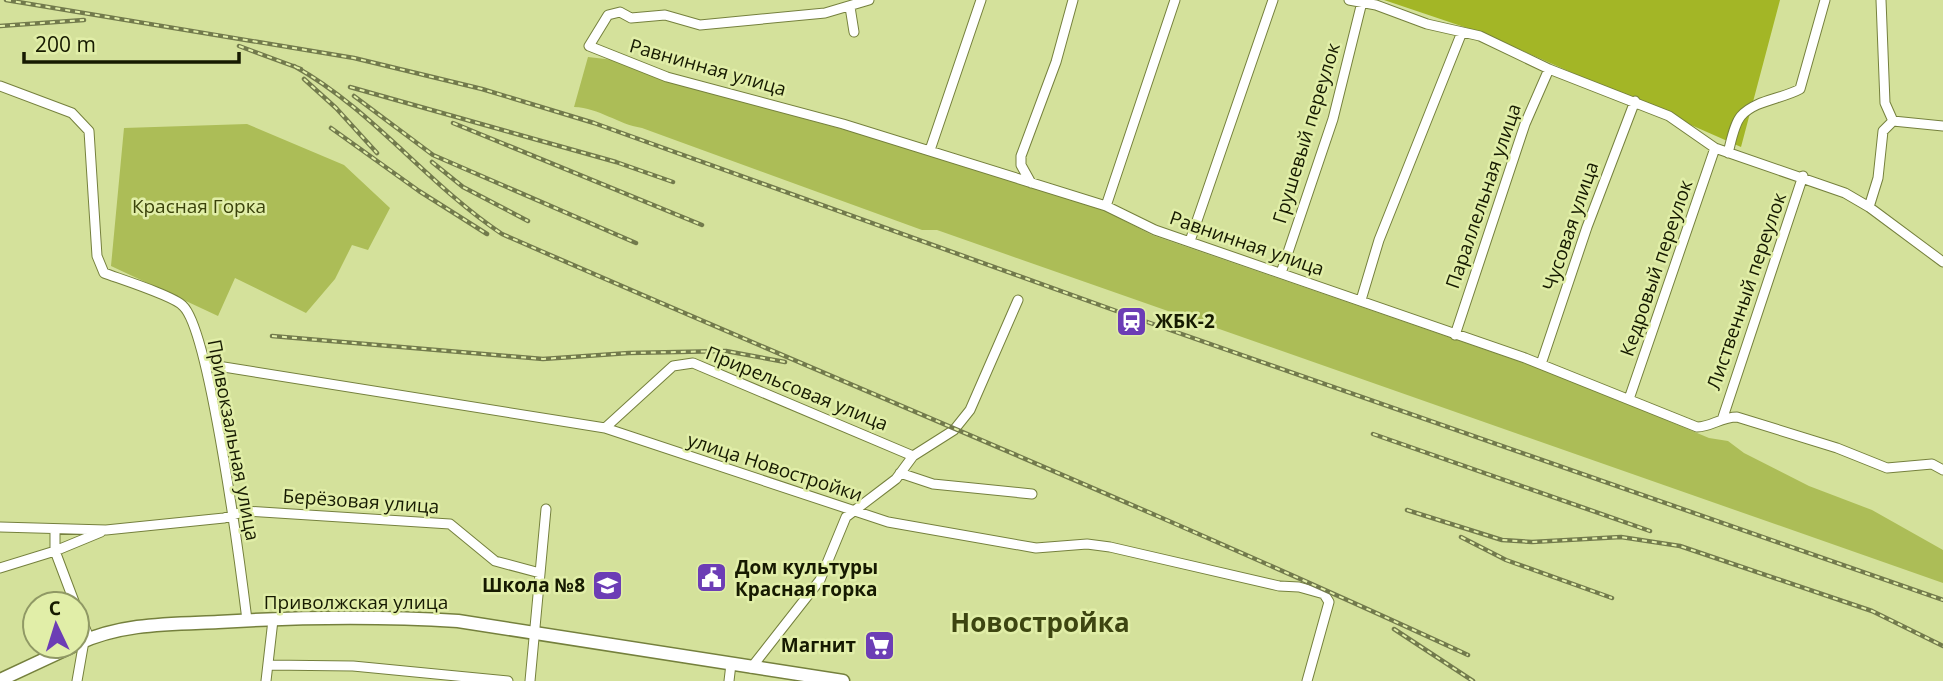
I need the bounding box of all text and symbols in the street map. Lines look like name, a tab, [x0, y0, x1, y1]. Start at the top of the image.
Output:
scale bar	[24, 21, 240, 65]
text: 200 m	[35, 30, 96, 58]
street label: Равнинная улица	[627, 32, 789, 102]
street label: Грушевый переулок	[1266, 39, 1346, 226]
street label: Параллельная улица	[1439, 100, 1527, 292]
street label: Чусовая улица	[1536, 158, 1604, 294]
street label: Кедровый переулок	[1614, 176, 1698, 360]
street label: Лиственный переулок	[1700, 189, 1792, 393]
park label: Красная Горка	[132, 193, 266, 219]
street label: Равнинная улица	[1166, 204, 1328, 282]
station icon: ЖБК-2	[1115, 304, 1149, 338]
place label: ЖБК-2	[1155, 308, 1215, 334]
street label: Привокзальная улица	[202, 337, 266, 543]
street label: Прирельсовая улица	[702, 340, 892, 436]
street label: улица Новостройки	[684, 426, 866, 508]
street label: Берёзовая улица	[282, 483, 440, 519]
place label: Дом культуры Красная горка	[735, 554, 878, 602]
public building icon: Дом культуры Красная горка	[695, 561, 729, 595]
school or university icon: Школа №8	[591, 568, 625, 602]
place label: Школа №8	[482, 572, 585, 598]
street label: Приволжская улица	[264, 589, 448, 615]
north arrow	[21, 590, 91, 660]
text: С	[48, 595, 62, 621]
district label: Новостройка	[950, 604, 1130, 640]
supermarket icon: Магнит	[862, 628, 896, 662]
place label: Магнит	[781, 632, 856, 658]

